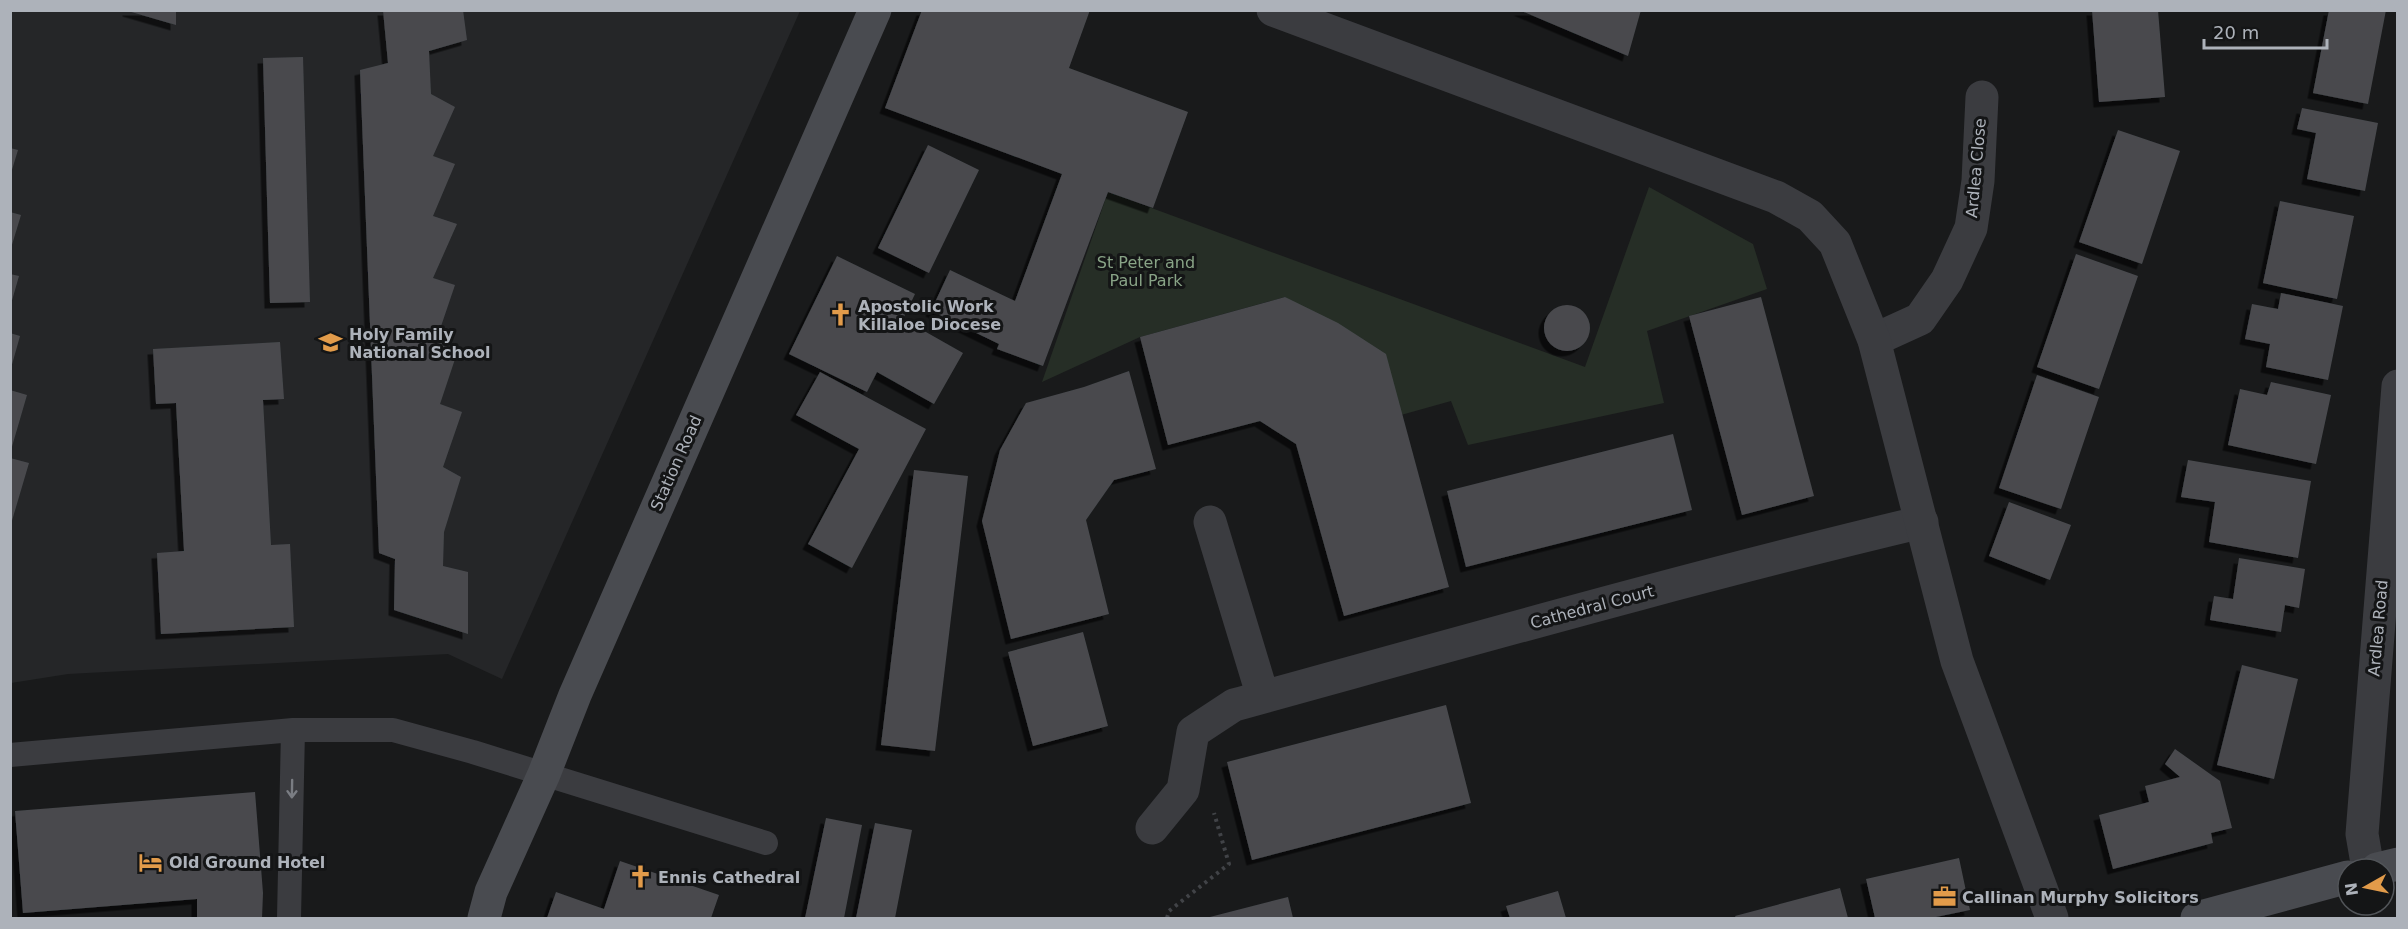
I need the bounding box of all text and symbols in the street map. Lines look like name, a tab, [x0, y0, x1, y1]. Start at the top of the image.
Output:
scale bar	[2204, 12, 2327, 50]
text: 20 m	[2213, 22, 2259, 43]
street label: Ardlea Close	[1962, 117, 1990, 219]
park label: St Peter and Paul Park	[1097, 253, 1195, 290]
place label: Apostolic Work Killaloe Diocese	[858, 297, 1001, 334]
church icon: Apostolic Work Killaloe Diocese	[827, 302, 853, 328]
place label: Holy Family National School	[349, 325, 490, 362]
school or university icon: Holy Family National School	[318, 330, 344, 356]
street label: Station Road	[647, 412, 705, 514]
street label: Ardlea Road	[2364, 579, 2392, 677]
street label: Cathedral Court	[1528, 581, 1656, 633]
one-way arrow	[286, 778, 298, 798]
hotel icon: Old Ground Hotel	[138, 849, 164, 875]
place label: Old Ground Hotel	[169, 853, 325, 872]
north arrow	[2336, 857, 2396, 917]
church icon: Ennis Cathedral	[627, 864, 653, 890]
place label: Ennis Cathedral	[658, 868, 800, 887]
text: N	[2341, 881, 2362, 897]
office icon: Callinan Murphy Solicitors	[1931, 884, 1957, 910]
place label: Callinan Murphy Solicitors	[1962, 888, 2199, 907]

